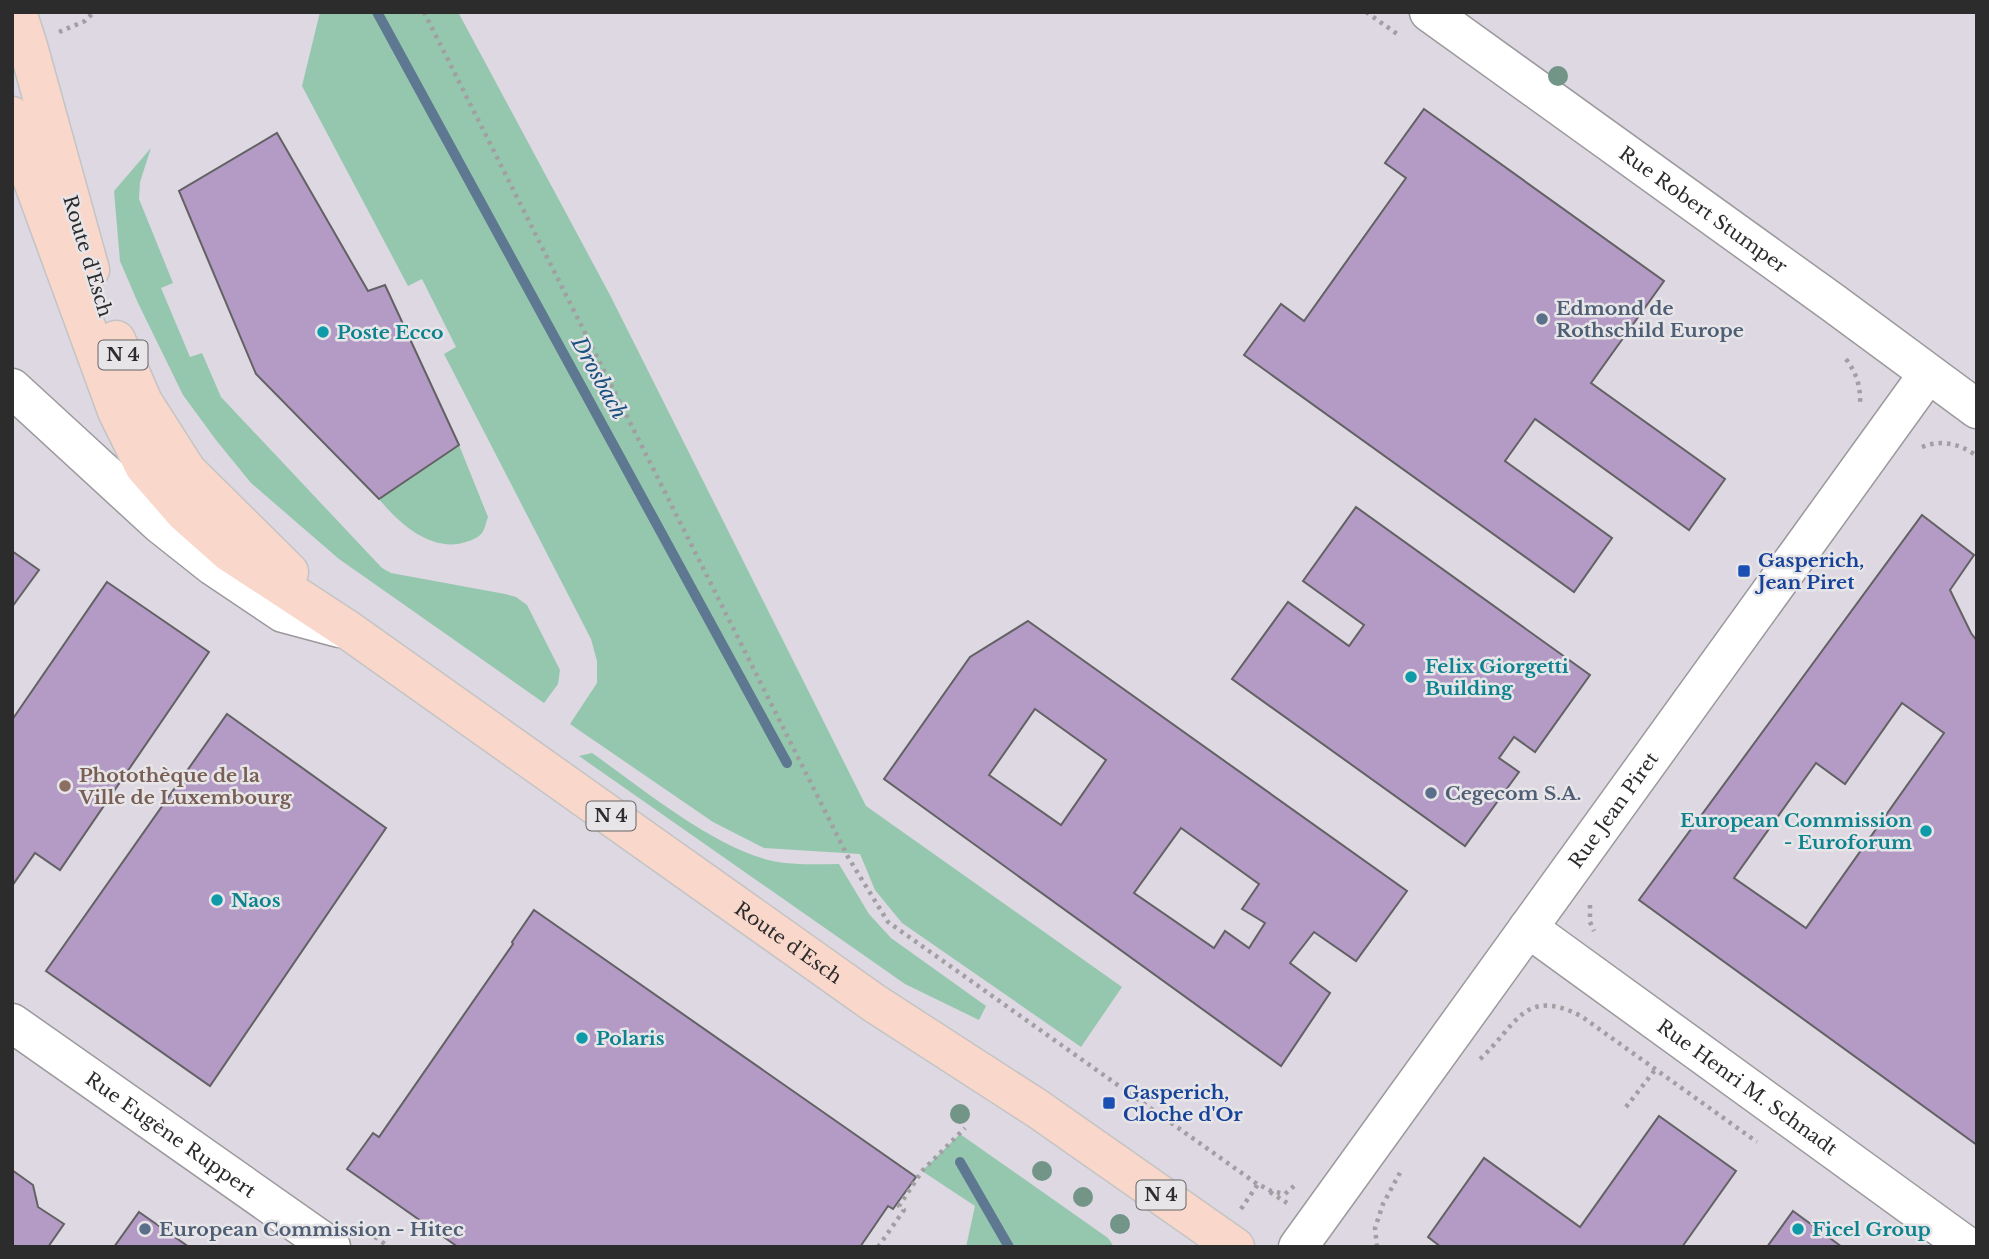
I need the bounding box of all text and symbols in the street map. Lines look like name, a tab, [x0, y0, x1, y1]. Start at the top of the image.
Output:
street label: Rue Robert Stumper	[1614, 142, 1792, 278]
street label: Route d'Esch	[58, 193, 117, 320]
place label: Edmond de Rothschild Europe	[1556, 297, 1744, 342]
marker: Edmond de Rothschild Europe	[1534, 311, 1550, 327]
place label: Poste Ecco	[337, 321, 443, 344]
marker: Poste Ecco	[315, 324, 331, 340]
water label: Drosbach	[565, 331, 632, 424]
road number: N 4	[99, 340, 148, 370]
place label: Gasperich, Jean Piret	[1754, 549, 1864, 594]
marker: Gasperich, Jean Piret	[1736, 563, 1752, 579]
place label: Felix Giorgetti Building	[1425, 655, 1569, 700]
marker: Felix Giorgetti Building	[1403, 669, 1419, 685]
street label: Rue Jean Piret	[1564, 747, 1664, 873]
place label: Photothèque de la Ville de Luxembourg	[78, 764, 293, 809]
marker: Photothèque de la Ville de Luxembourg	[57, 778, 73, 794]
place label: Cegecom S.A.	[1445, 782, 1582, 805]
marker: Cegecom S.A.	[1423, 785, 1439, 801]
road number: N 4	[586, 802, 636, 830]
place label: European Commission - Euroforum	[1680, 809, 1912, 854]
marker: European Commission - Euroforum	[1918, 823, 1934, 839]
place label: Naos	[231, 889, 281, 912]
marker: Naos	[209, 892, 225, 908]
street label: Route d'Esch	[730, 897, 846, 989]
street label: Rue Henri M. Schnadt	[1653, 1015, 1842, 1161]
place label: Polaris	[596, 1027, 665, 1050]
marker: Polaris	[574, 1030, 590, 1046]
street label: Rue Eugène Ruppert	[81, 1067, 261, 1203]
place label: Gasperich, Cloche d'Or	[1123, 1081, 1243, 1126]
marker: Gasperich, Cloche d'Or	[1101, 1095, 1117, 1111]
road number: N 4	[1136, 1180, 1186, 1210]
place label: European Commission - Hitec	[159, 1218, 464, 1241]
place label: Ficel Group	[1812, 1218, 1931, 1241]
marker: European Commission - Hitec	[137, 1221, 153, 1237]
marker: Ficel Group	[1790, 1221, 1806, 1237]

